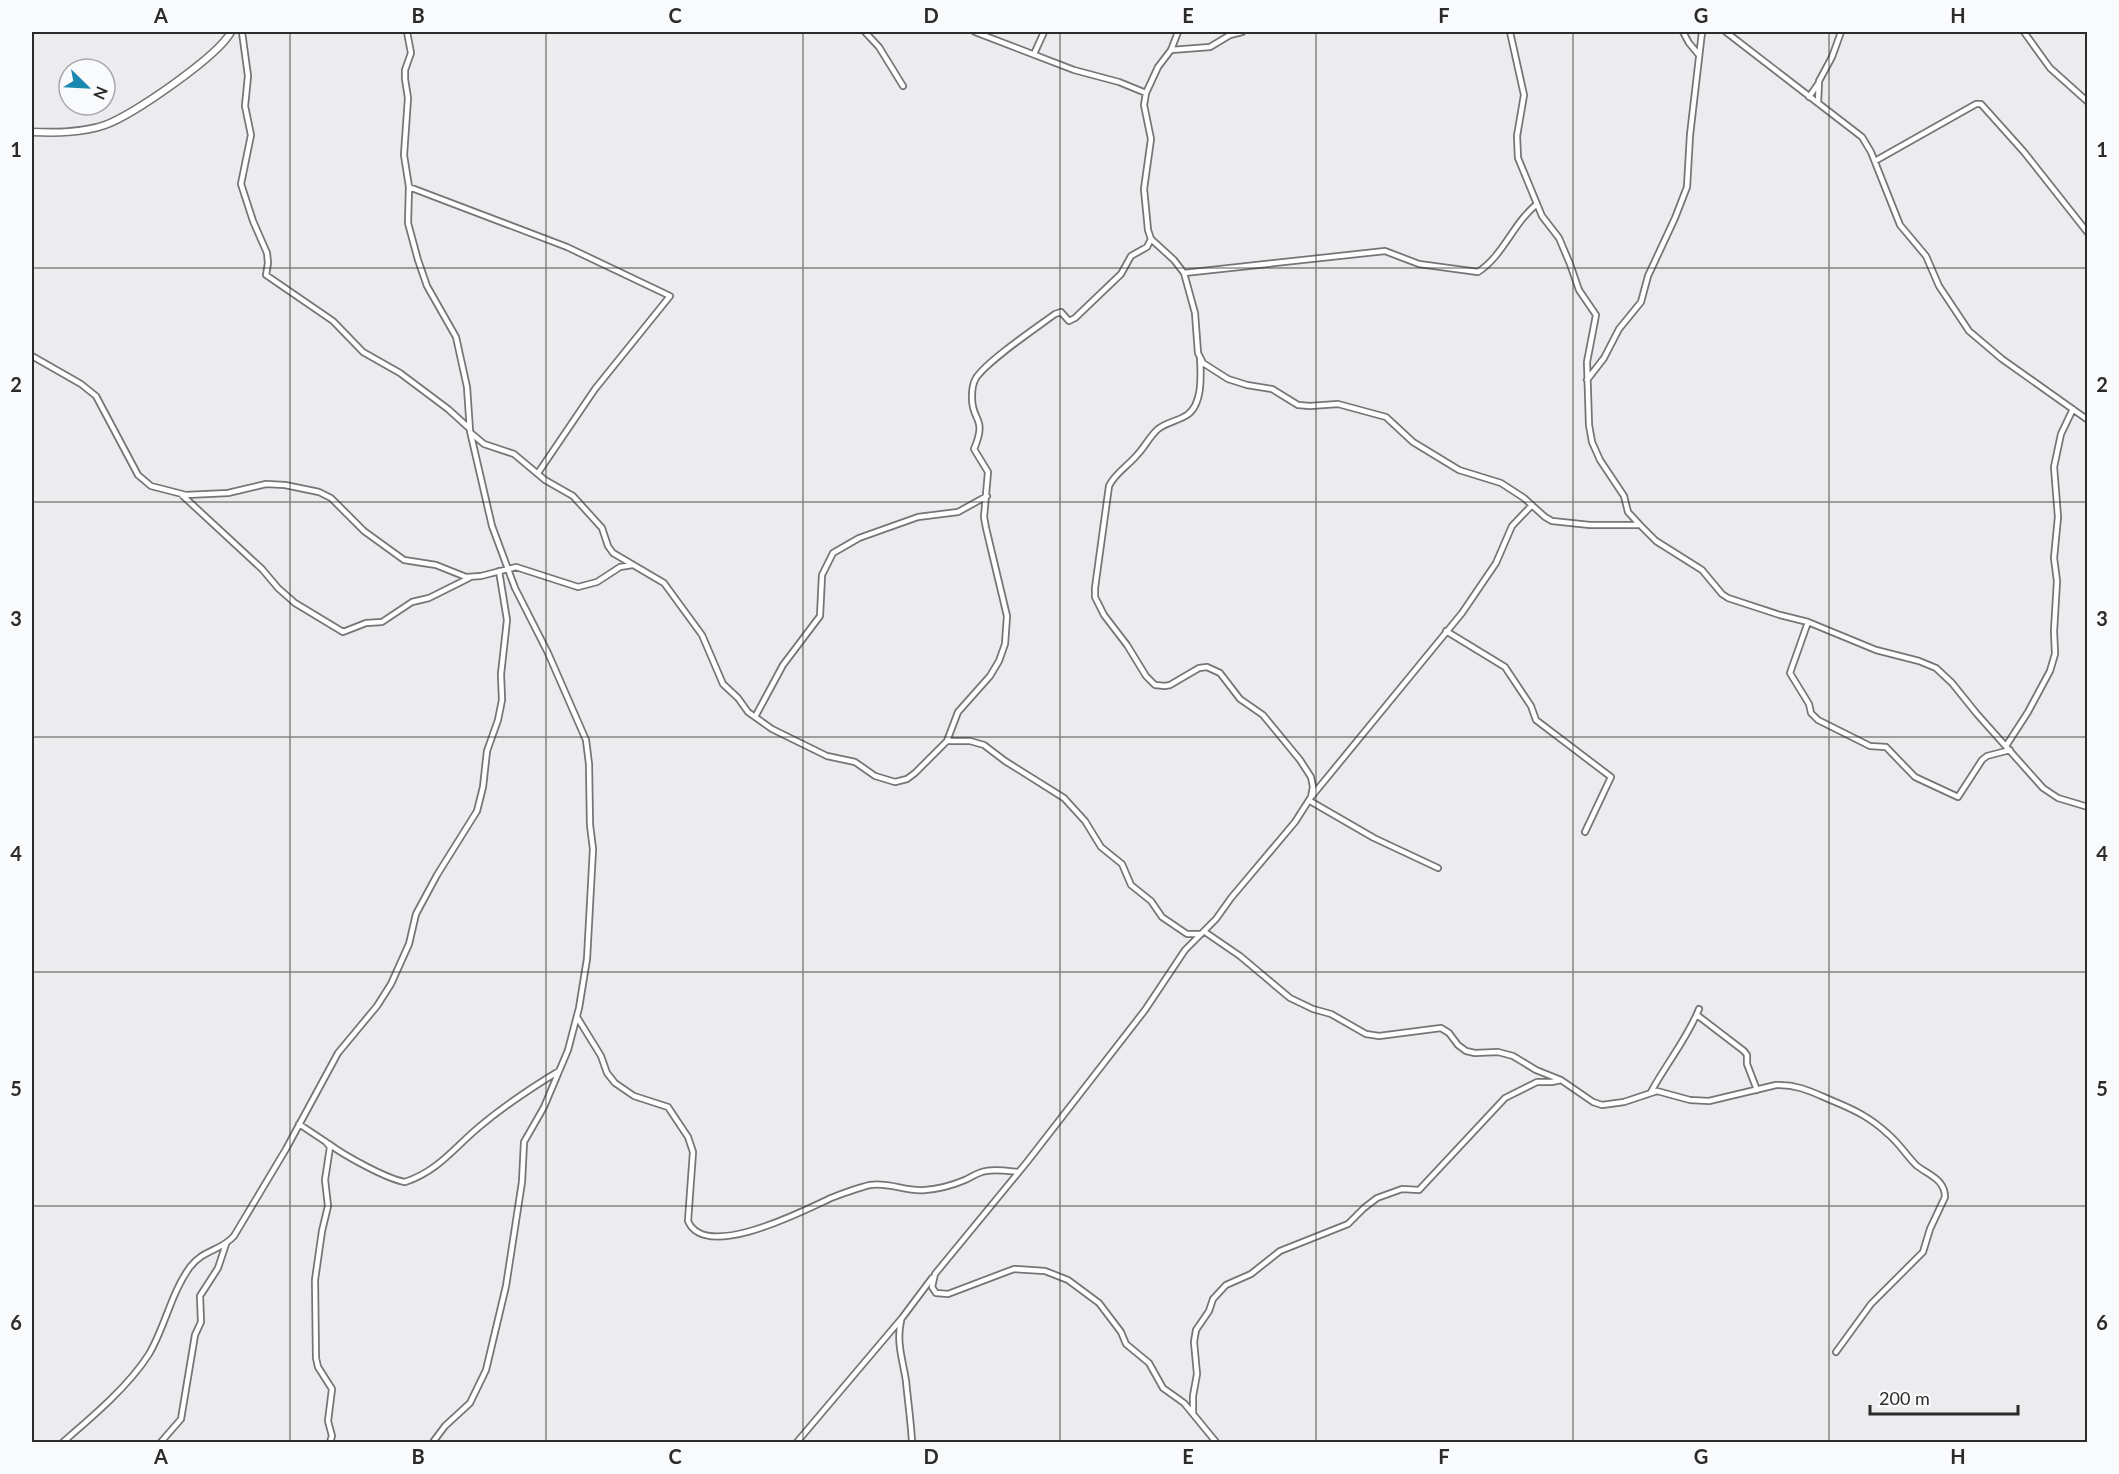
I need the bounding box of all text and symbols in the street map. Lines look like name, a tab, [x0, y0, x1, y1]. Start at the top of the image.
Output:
text: A	[153, 3, 168, 27]
text: B	[411, 3, 425, 27]
text: C	[668, 3, 682, 27]
text: D	[923, 3, 939, 27]
text: E	[1182, 3, 1194, 27]
text: F	[1438, 3, 1450, 27]
text: G	[1694, 3, 1708, 27]
text: H	[1950, 3, 1966, 27]
north arrow	[57, 57, 117, 117]
text: N	[90, 84, 112, 103]
text: 1	[10, 137, 22, 161]
text: 1	[2096, 137, 2108, 161]
text: 2	[10, 372, 22, 396]
text: 2	[2096, 372, 2108, 396]
text: 3	[10, 606, 22, 630]
text: 3	[2096, 606, 2108, 630]
text: 4	[10, 841, 22, 865]
text: 4	[2096, 841, 2108, 865]
text: 5	[10, 1076, 22, 1100]
text: 5	[2096, 1076, 2108, 1100]
text: 6	[10, 1310, 22, 1334]
text: 6	[2096, 1310, 2108, 1334]
scale bar	[1870, 1378, 2018, 1416]
text: 200 m	[1879, 1387, 1930, 1409]
text: A	[153, 1444, 168, 1468]
text: B	[411, 1444, 425, 1468]
text: C	[668, 1444, 682, 1468]
text: D	[923, 1444, 939, 1468]
text: E	[1182, 1444, 1194, 1468]
text: F	[1438, 1444, 1450, 1468]
text: G	[1694, 1444, 1708, 1468]
text: H	[1950, 1444, 1966, 1468]

